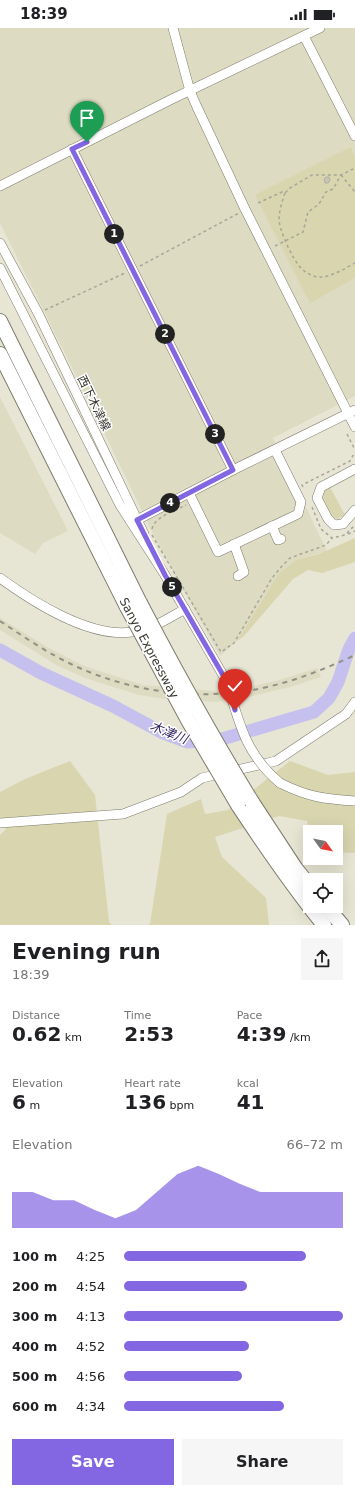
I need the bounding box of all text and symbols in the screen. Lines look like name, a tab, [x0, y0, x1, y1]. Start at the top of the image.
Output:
text: 18:39	[20, 5, 68, 23]
pin	[70, 101, 104, 142]
icon: arrive	[76, 107, 98, 129]
pin: 1	[104, 224, 124, 244]
text: 1	[110, 227, 118, 240]
pin: 2	[155, 324, 175, 344]
text: 2	[161, 327, 169, 340]
street label: 西下木津線	[75, 373, 113, 433]
pin: 3	[205, 424, 225, 444]
text: 3	[211, 427, 219, 440]
pin: 4	[160, 493, 180, 513]
text: 4	[166, 496, 174, 509]
pin: 5	[162, 577, 182, 597]
text: 5	[168, 580, 176, 593]
street label: Sanyo Expressway	[117, 595, 181, 701]
pin	[218, 669, 252, 710]
icon: check	[224, 675, 246, 697]
water label: 木津川	[148, 718, 192, 747]
north arrow	[303, 825, 343, 865]
map controls	[303, 825, 343, 913]
button: locate	[303, 873, 343, 913]
button: share	[301, 938, 343, 980]
text: Evening run	[12, 939, 161, 964]
text: 18:39	[12, 967, 49, 982]
text: Distance	[12, 1009, 60, 1022]
text: Time	[124, 1009, 151, 1022]
text: Pace	[237, 1009, 262, 1022]
text: 0.62	[12, 1022, 61, 1046]
text: 2:53	[124, 1022, 174, 1046]
text: 4:39	[237, 1022, 286, 1046]
text: km	[61, 1031, 82, 1044]
text: /km	[286, 1031, 311, 1044]
text: Elevation	[12, 1077, 63, 1090]
text: Heart rate	[124, 1077, 181, 1090]
text: kcal	[237, 1077, 259, 1090]
text: 6	[12, 1090, 26, 1114]
text: 136	[124, 1090, 166, 1114]
text: 41	[237, 1090, 265, 1114]
text: m	[26, 1099, 40, 1112]
text: bpm	[166, 1099, 194, 1112]
text: Elevation	[12, 1137, 72, 1152]
text: 66–72 m	[287, 1137, 343, 1152]
text: 100 m	[12, 1249, 57, 1264]
text: 4:25	[76, 1249, 105, 1264]
text: 200 m	[12, 1279, 57, 1294]
text: 4:54	[76, 1279, 105, 1294]
text: 300 m	[12, 1309, 57, 1324]
text: 4:13	[76, 1309, 105, 1324]
text: 400 m	[12, 1339, 57, 1354]
text: 4:52	[76, 1339, 105, 1354]
text: 500 m	[12, 1369, 57, 1384]
text: 4:56	[76, 1369, 105, 1384]
text: 600 m	[12, 1399, 57, 1414]
text: 4:34	[76, 1399, 105, 1414]
button: Save	[12, 1439, 174, 1485]
button: Share	[182, 1439, 343, 1485]

